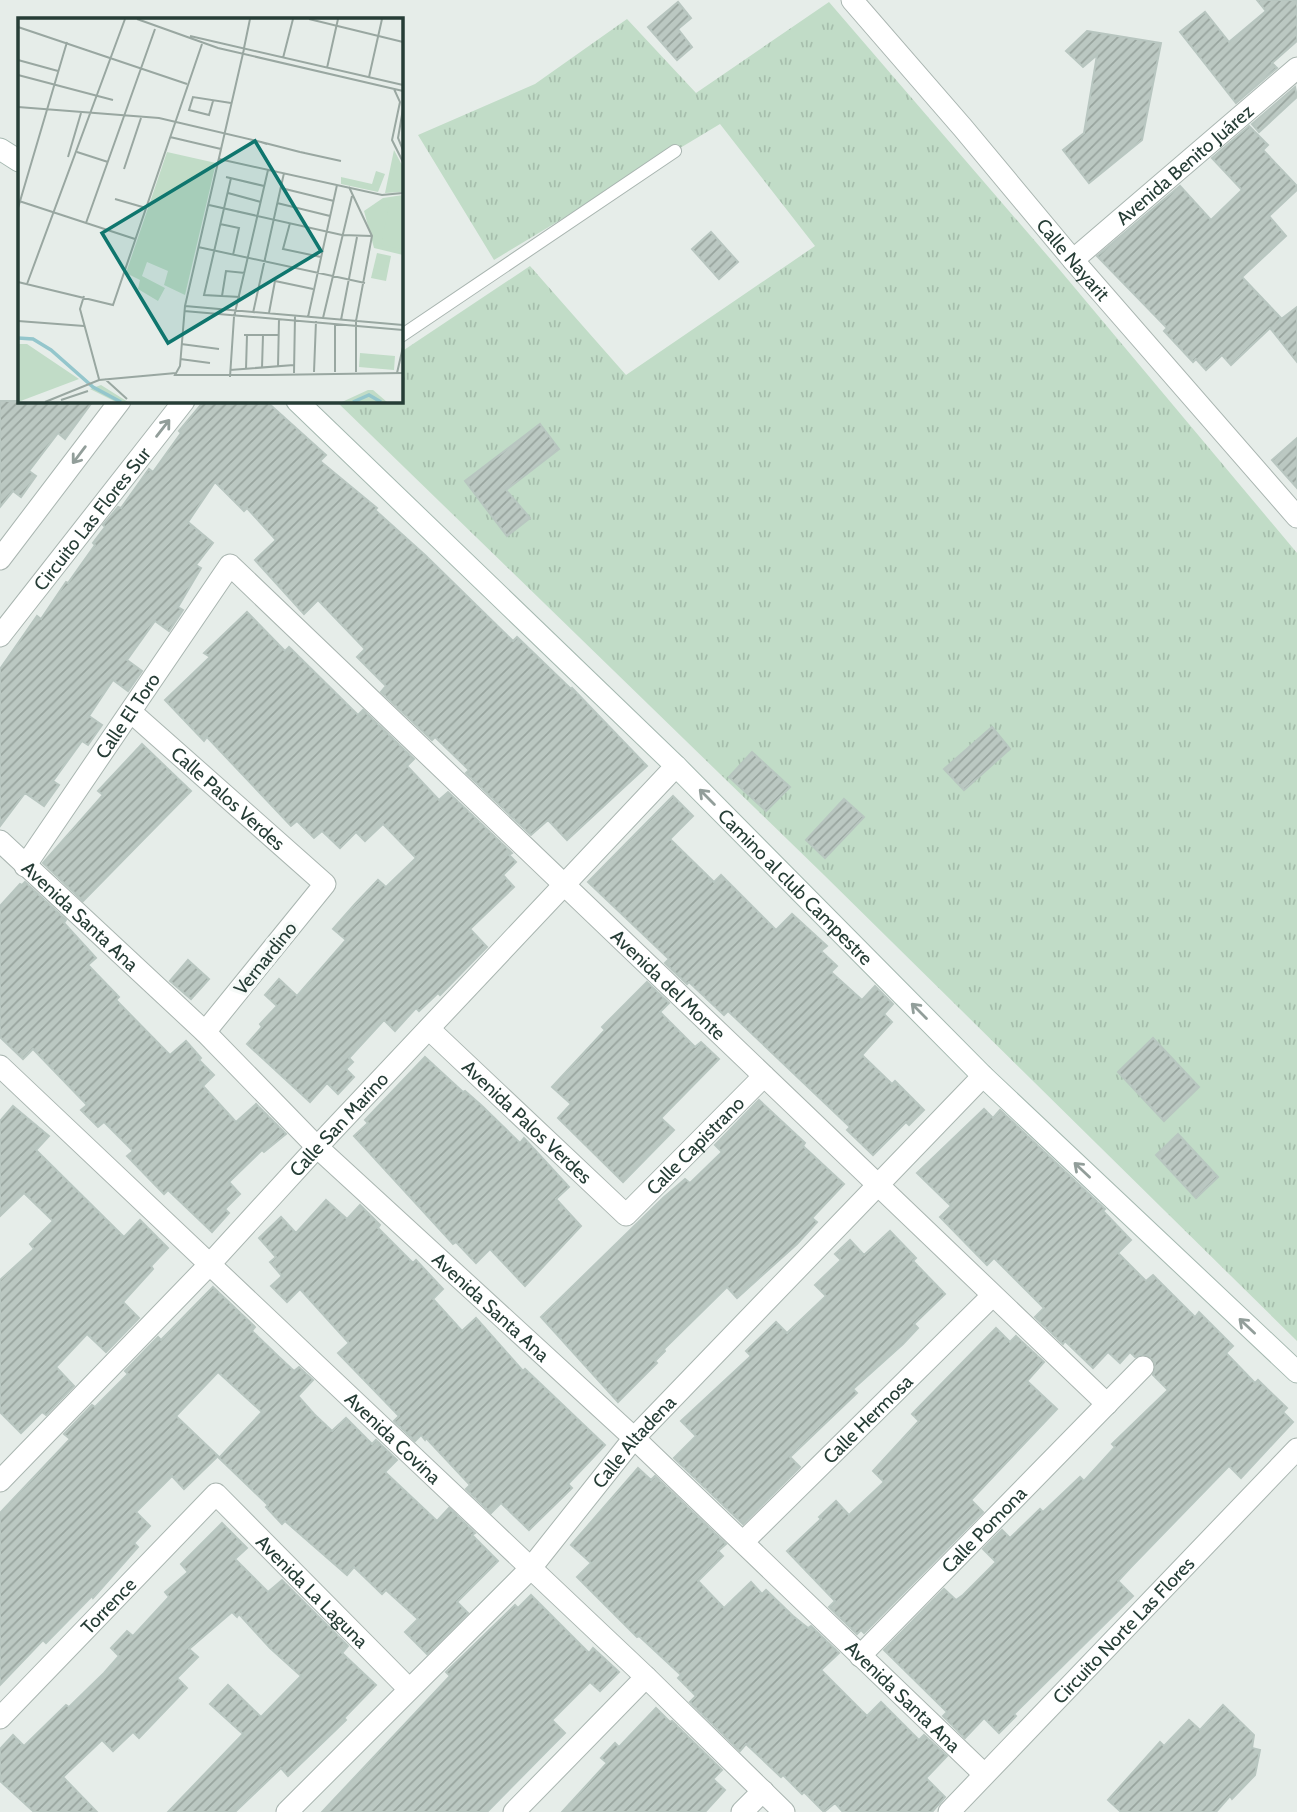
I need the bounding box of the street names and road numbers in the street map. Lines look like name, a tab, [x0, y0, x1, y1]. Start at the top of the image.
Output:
street label: Avenida Benito Juárez	[1112, 99, 1258, 230]
street label: Calle Nayarit	[1031, 214, 1115, 306]
street label: Circuito Las Flores Sur	[29, 443, 156, 595]
street label: Calle El Toro	[91, 669, 165, 763]
street label: Calle Palos Verdes	[166, 742, 290, 855]
street label: Camino al club Campestre	[713, 804, 878, 970]
street label: Avenida Santa Ana	[17, 857, 143, 976]
street label: Vernardino	[229, 917, 302, 999]
street label: Avenida del Monte	[606, 925, 730, 1045]
street label: Avenida Palos Verdes	[457, 1056, 596, 1189]
street label: Calle San Marino	[285, 1068, 393, 1181]
street label: Calle Capistrano	[642, 1092, 749, 1200]
street label: Avenida Santa Ana	[427, 1248, 554, 1367]
street label: Calle Hermosa	[818, 1370, 917, 1469]
street label: Avenida Covina	[340, 1387, 445, 1489]
street label: Calle Altadena	[588, 1391, 681, 1493]
street label: Calle Pomona	[937, 1482, 1031, 1578]
street label: Avenida La Laguna	[251, 1530, 373, 1653]
street label: Circuito Norte Las Flores	[1048, 1552, 1200, 1709]
street label: Torrence	[76, 1573, 141, 1639]
street label: Avenida Santa Ana	[840, 1636, 965, 1757]

